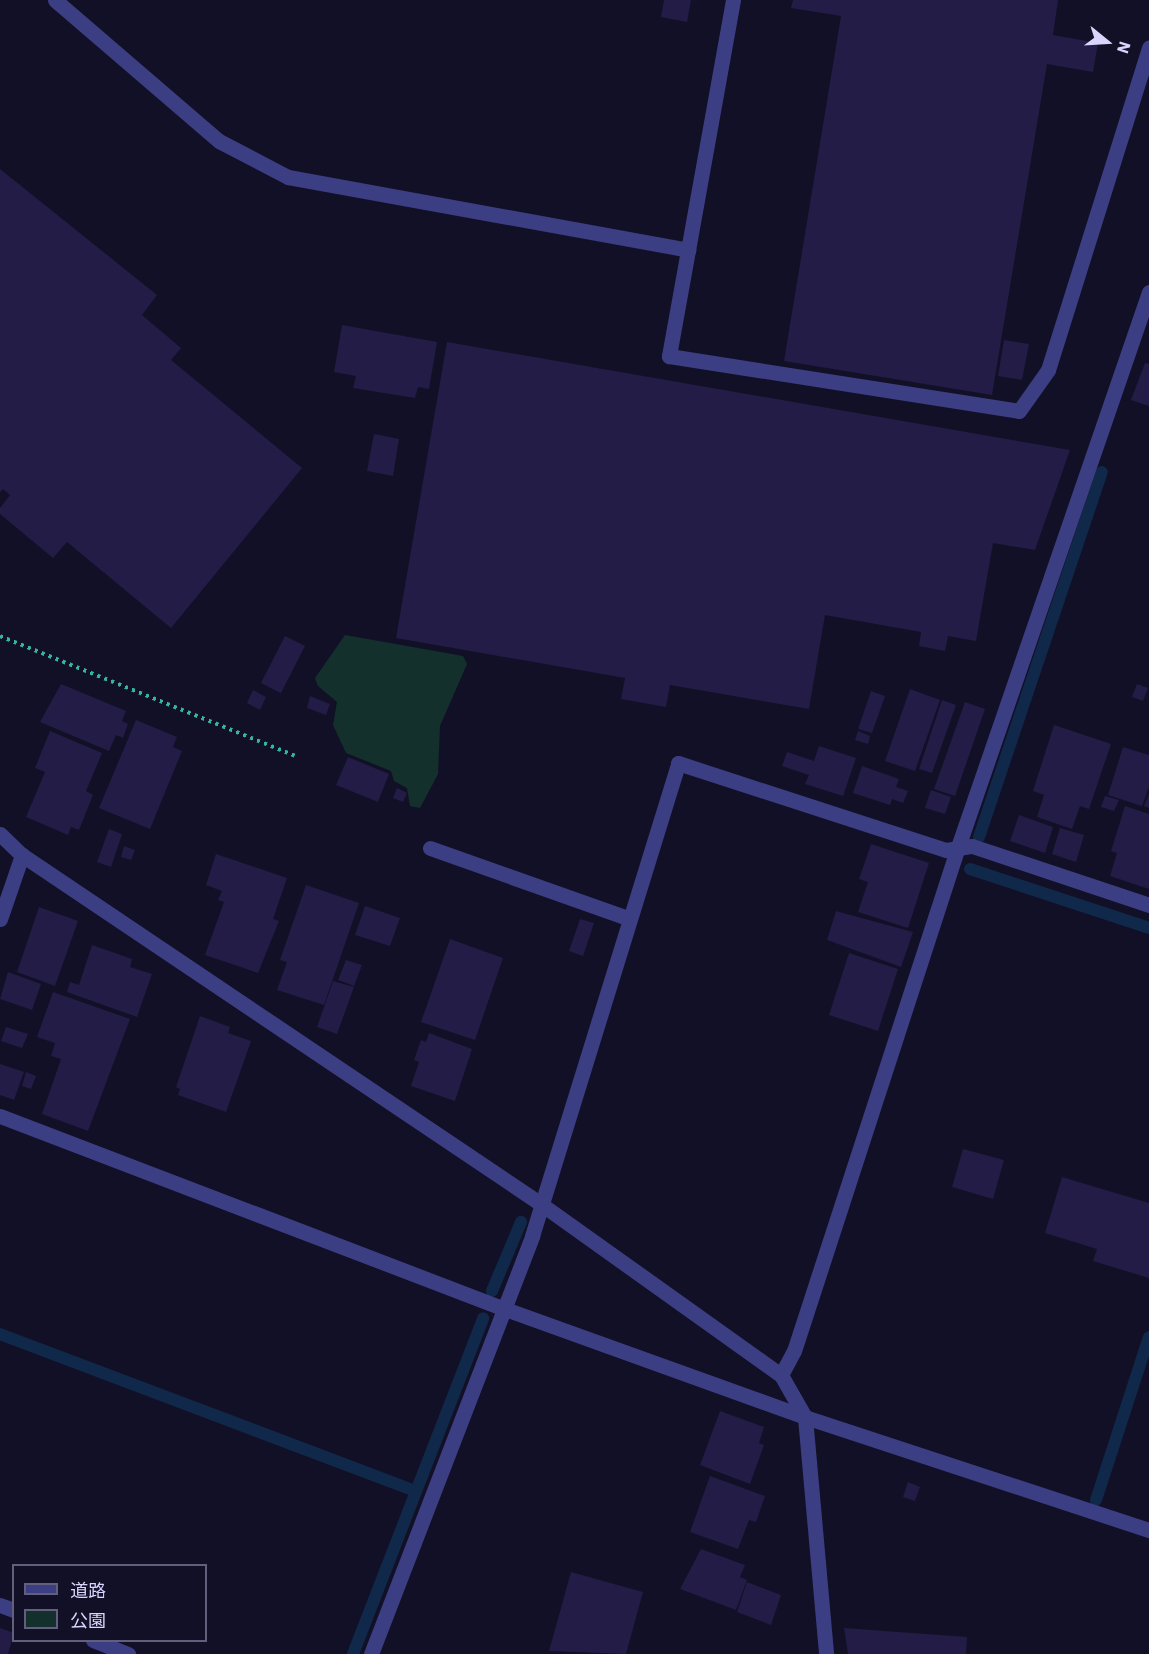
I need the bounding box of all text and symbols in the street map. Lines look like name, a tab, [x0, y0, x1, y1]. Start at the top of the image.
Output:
north arrow	[1077, 12, 1137, 72]
text: N	[1113, 39, 1135, 56]
legend	[12, 1564, 207, 1642]
text: 道路	[70, 1579, 106, 1602]
text: 公園	[70, 1609, 106, 1632]

